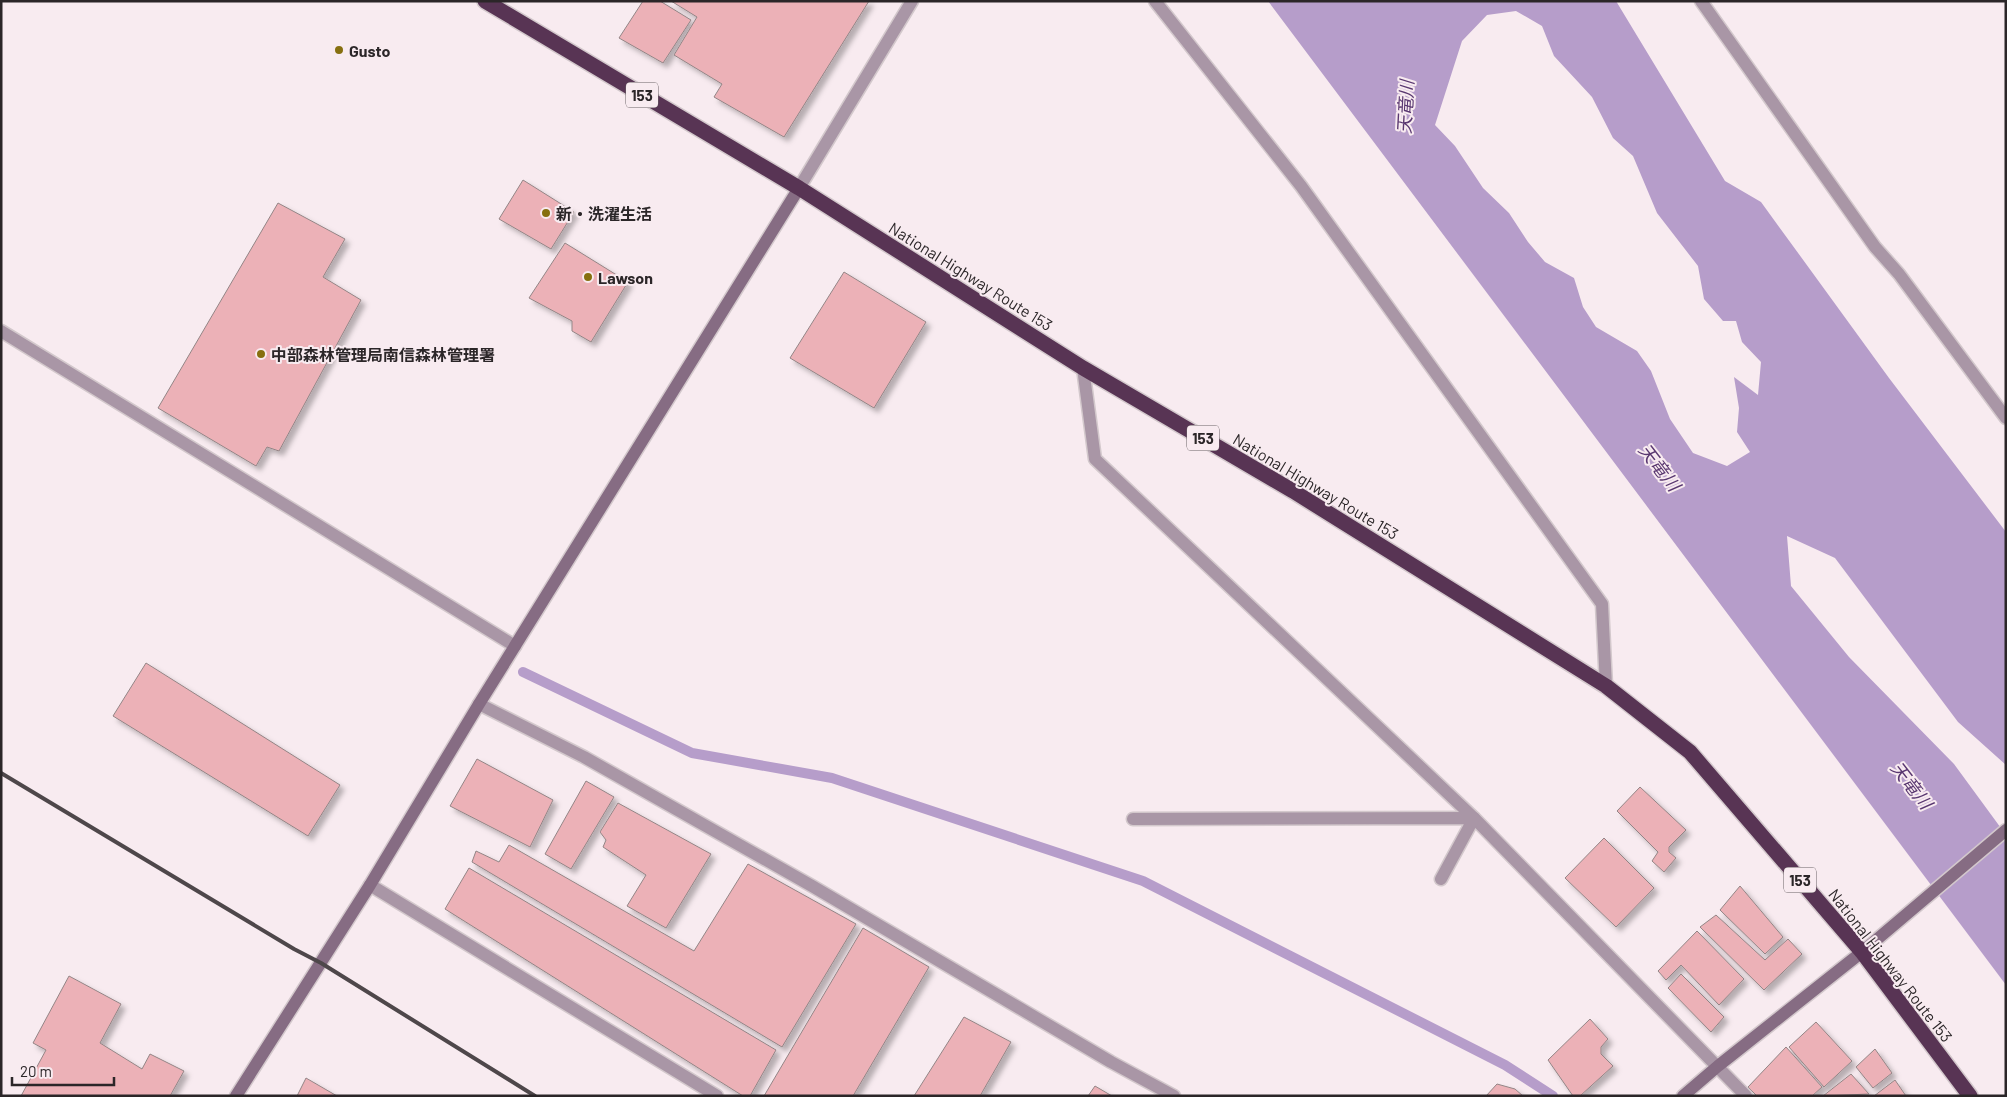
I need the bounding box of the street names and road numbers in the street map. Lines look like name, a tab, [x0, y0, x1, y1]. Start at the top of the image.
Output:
road number: 153	[626, 82, 658, 108]
street label: National Highway Route 153	[886, 218, 1056, 334]
road number: 153	[1187, 426, 1219, 450]
street label: National Highway Route 153	[1230, 429, 1402, 543]
road number: 153	[1784, 868, 1816, 892]
street label: National Highway Route 153	[1825, 885, 1957, 1045]

